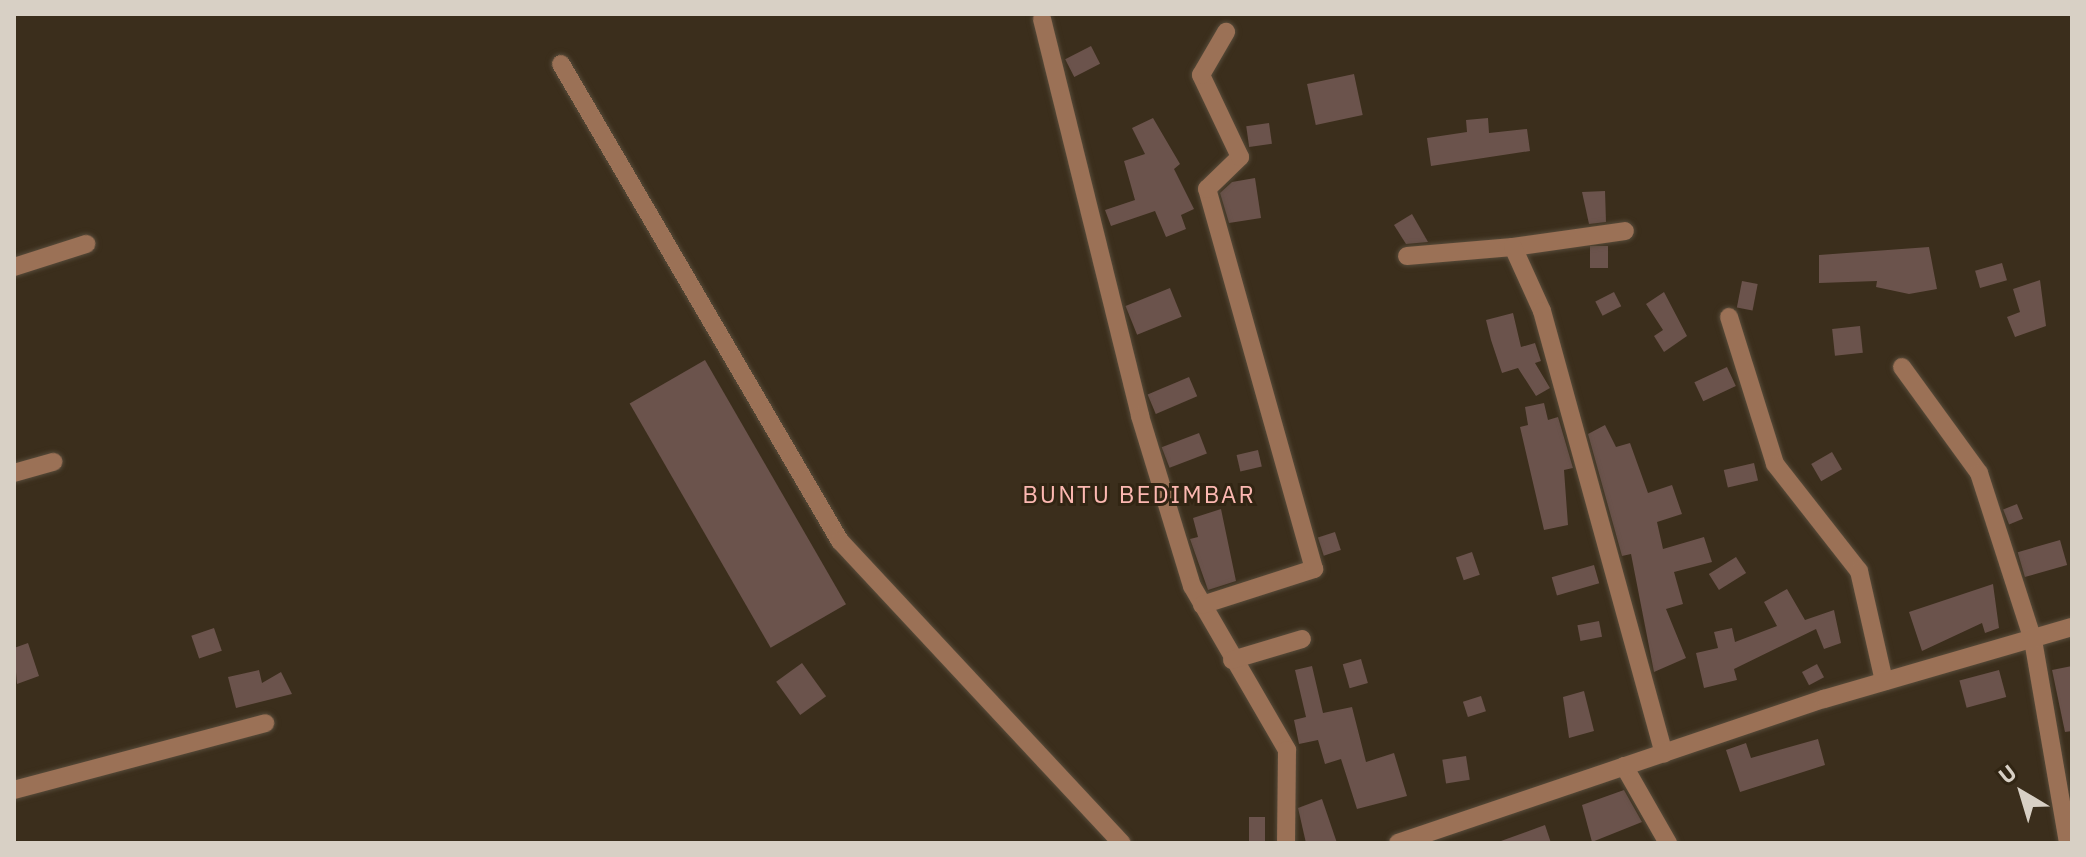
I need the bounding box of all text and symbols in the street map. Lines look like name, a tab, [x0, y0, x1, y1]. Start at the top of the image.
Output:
district label: BUNTU BEDIMBAR	[1022, 481, 1256, 509]
north arrow	[1982, 753, 2062, 833]
text: U	[1992, 758, 2022, 790]

